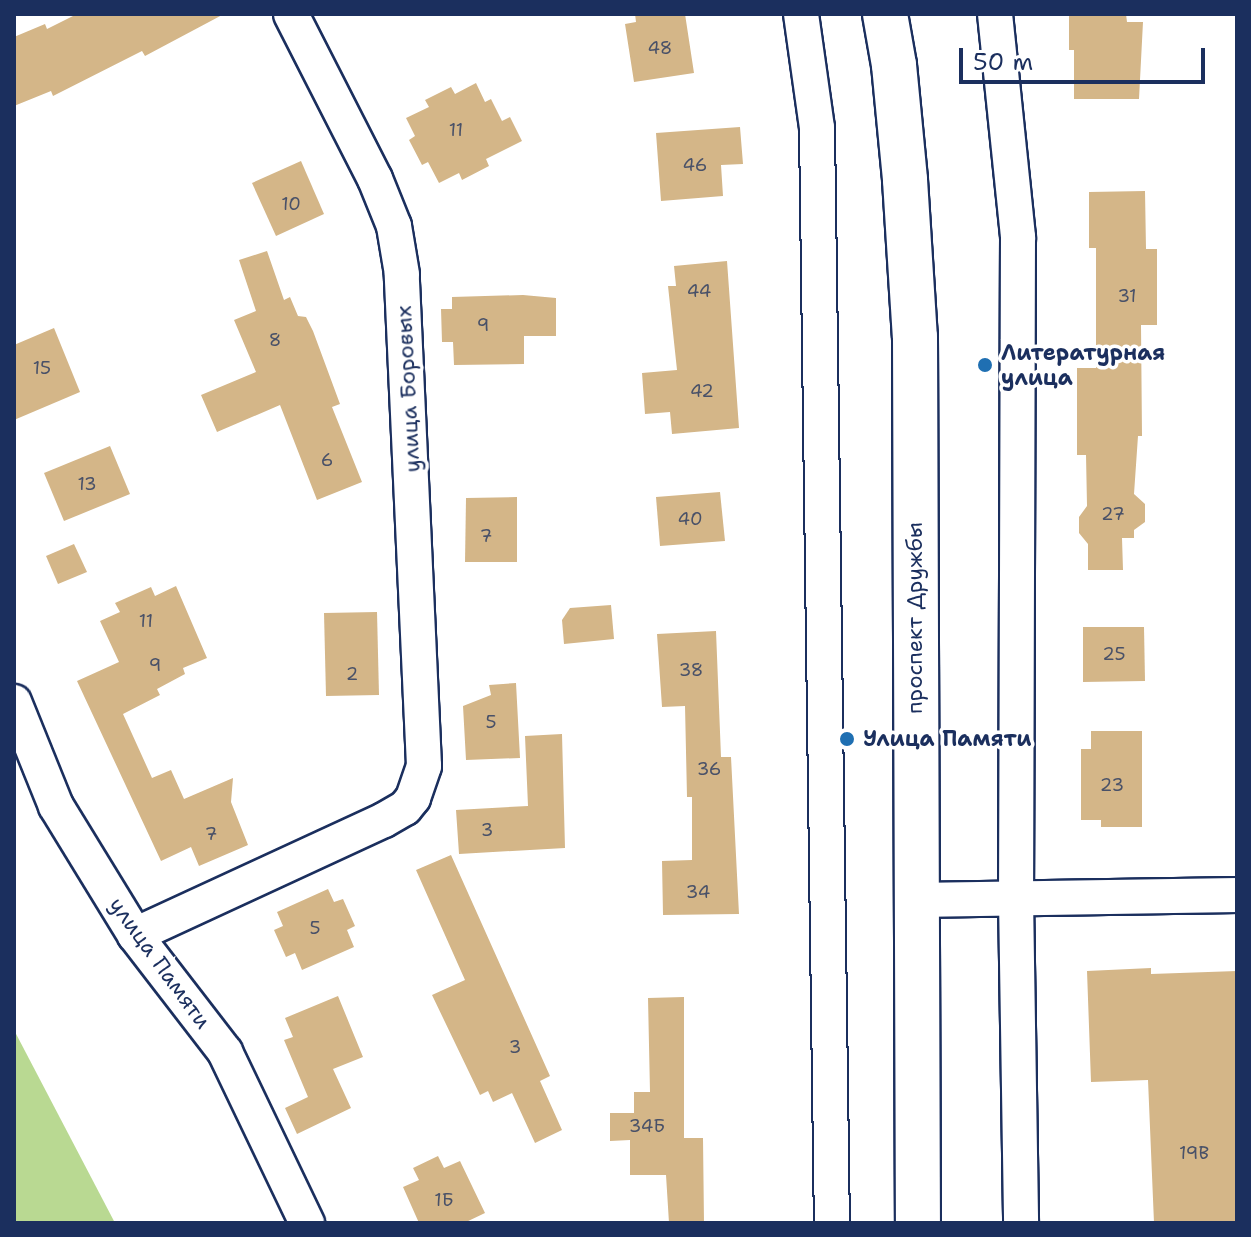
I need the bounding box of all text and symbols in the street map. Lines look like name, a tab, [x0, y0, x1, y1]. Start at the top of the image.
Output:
scale bar	[963, 32, 1209, 82]
house number: 48	[648, 37, 672, 59]
text: 50 m	[973, 46, 1033, 78]
house number: 11	[449, 119, 463, 141]
house number: 46	[683, 154, 707, 176]
house number: 10	[281, 193, 301, 215]
house number: 44	[687, 280, 711, 302]
house number: 31	[1117, 285, 1137, 307]
street label: улица Боровых	[390, 305, 426, 473]
house number: 9	[477, 314, 489, 336]
house number: 8	[269, 329, 281, 351]
place label: Литературная улица	[1001, 339, 1165, 390]
marker: Литературная улица	[976, 356, 994, 374]
house number: 15	[33, 357, 51, 379]
house number: 42	[690, 380, 714, 402]
house number: 6	[321, 449, 333, 471]
house number: 13	[77, 473, 97, 495]
house number: 27	[1101, 503, 1125, 525]
house number: 40	[677, 508, 703, 530]
street label: проспект Дружбы	[902, 522, 928, 714]
house number: 7	[480, 525, 492, 547]
house number: 11	[139, 610, 153, 632]
house number: 25	[1102, 643, 1126, 665]
house number: 9	[149, 654, 161, 676]
house number: 38	[679, 659, 703, 681]
house number: 2	[346, 663, 358, 685]
house number: 5	[485, 711, 497, 733]
place label: Улица Памяти	[863, 726, 1032, 752]
marker: Улица Памяти	[838, 730, 856, 748]
house number: 36	[697, 758, 721, 780]
house number: 23	[1100, 774, 1124, 796]
house number: 3	[481, 819, 493, 841]
house number: 7	[205, 823, 217, 845]
house number: 34	[686, 881, 710, 903]
street label: улица Памяти	[103, 892, 217, 1034]
house number: 5	[309, 917, 321, 939]
house number: 3	[509, 1036, 521, 1058]
house number: 34Б	[629, 1115, 665, 1137]
house number: 19В	[1179, 1142, 1209, 1164]
house number: 1Б	[434, 1189, 454, 1211]

